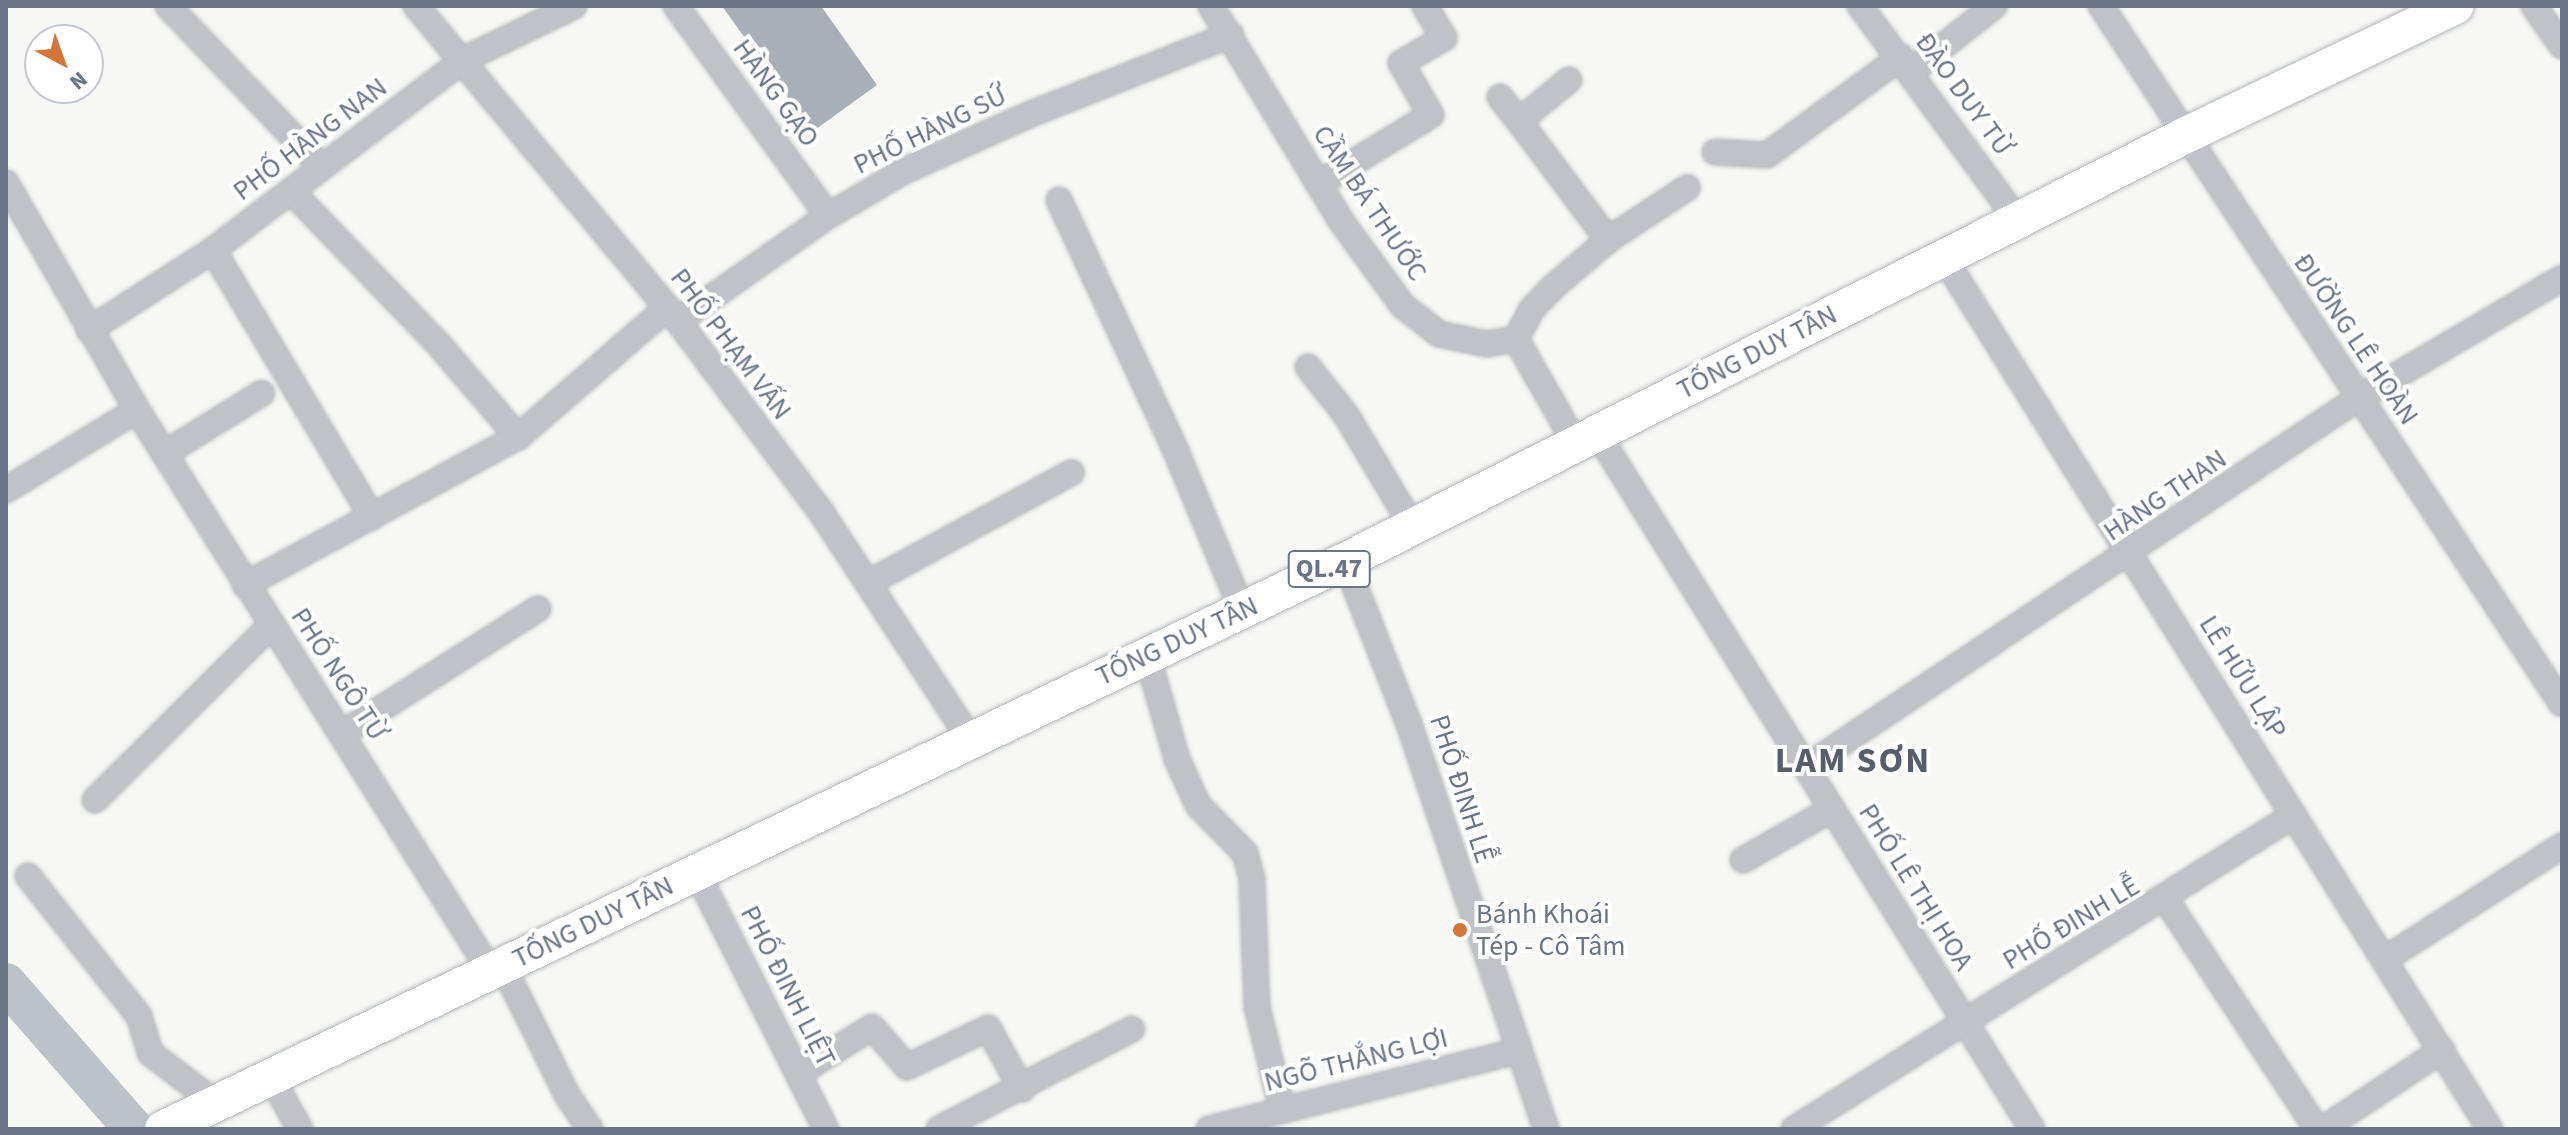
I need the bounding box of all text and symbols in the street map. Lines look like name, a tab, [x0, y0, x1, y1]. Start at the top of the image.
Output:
north arrow	[24, 24, 104, 104]
street label: ĐÀO DUY TỪ	[1908, 26, 2020, 162]
street label: HÀNG GẠO	[726, 32, 826, 154]
text: N	[62, 64, 94, 97]
street label: PHỐ HÀNG NAN	[226, 70, 394, 208]
street label: PHỐ HÀNG SỨ	[848, 78, 1012, 182]
street label: CẦM BÁ THƯỚC	[1306, 119, 1434, 287]
street label: ĐƯỜNG LÊ HOÀN	[2286, 247, 2426, 431]
street label: PHỐ PHẠM VẤN	[663, 262, 799, 426]
street label: TỐNG DUY TÂN	[1671, 297, 1843, 407]
street label: HÀNG THAN	[2097, 442, 2233, 548]
road number: QL.47	[1287, 547, 1371, 591]
street label: TỐNG DUY TÂN	[1091, 589, 1263, 693]
street label: PHỐ NGÔ TỪ	[284, 601, 394, 747]
street label: LÊ HỮU LẬP	[2192, 609, 2294, 745]
street label: PHỐ ĐINH LỄ	[1422, 711, 1502, 867]
district label: LAM SƠN	[1775, 739, 1931, 783]
street label: PHỐ LÊ THỊ HOA	[1851, 797, 1981, 977]
street label: TỐNG DUY TÂN	[507, 869, 679, 975]
street label: PHỐ ĐINH LỄ	[1996, 869, 2146, 977]
place label: Bánh Khoái Tép - Cô Tâm	[1476, 897, 1626, 963]
street label: PHỐ ĐINH LIỆT	[733, 900, 843, 1072]
marker: Bánh Khoái Tép - Cô Tâm	[1451, 921, 1469, 939]
street label: NGÕ THẮNG LỢI	[1261, 1021, 1451, 1099]

